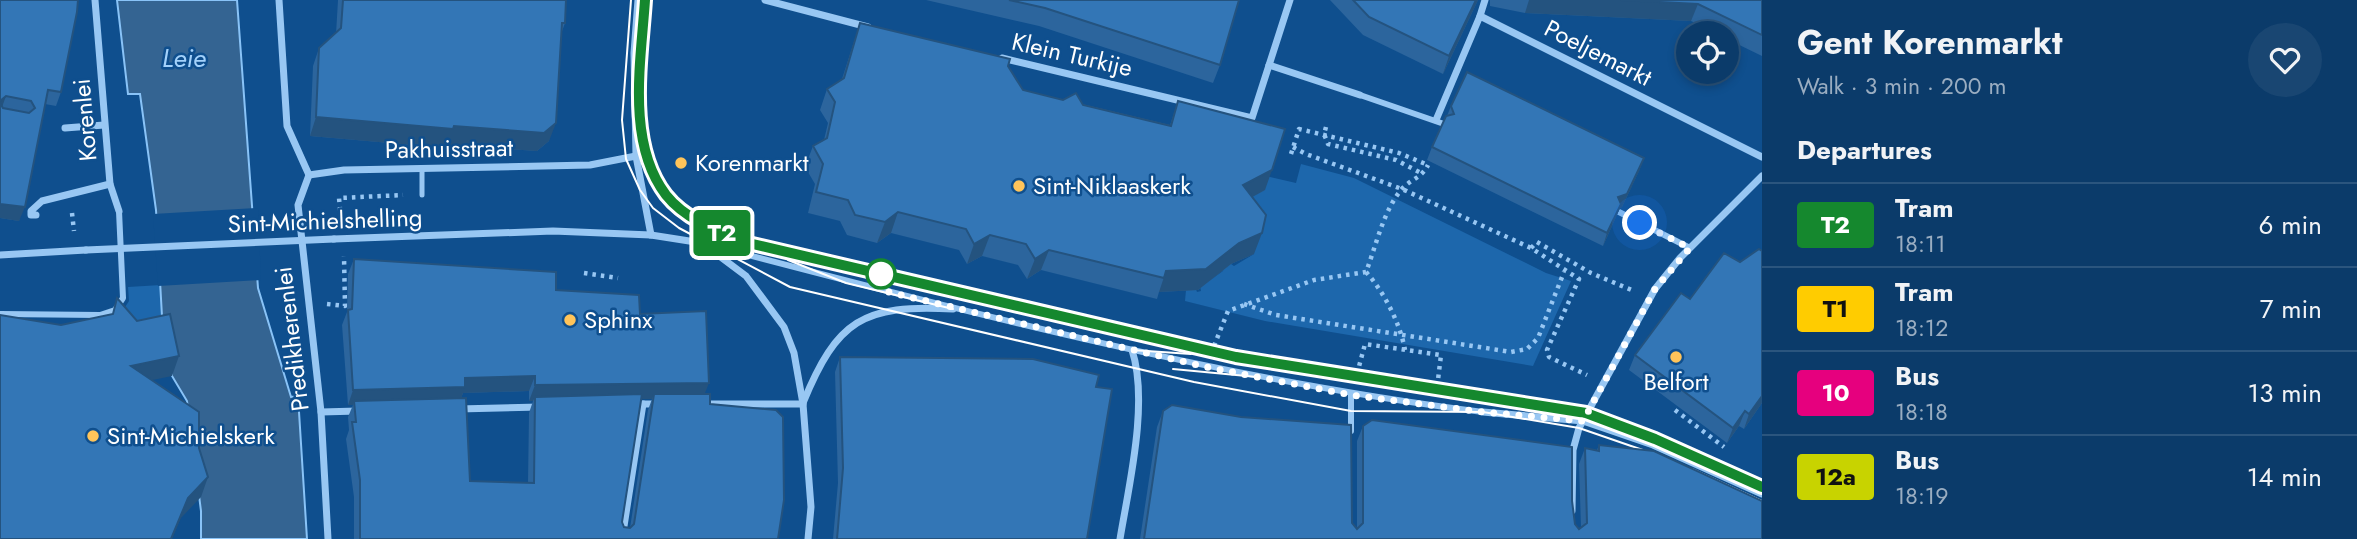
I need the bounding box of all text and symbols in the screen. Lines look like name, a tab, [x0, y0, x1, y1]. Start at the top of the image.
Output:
street label: Poeljemarkt	[1538, 10, 1658, 95]
text: Gent Korenmarkt	[1797, 19, 2063, 66]
map controls	[1676, 21, 1739, 84]
button: locate	[1676, 21, 1739, 84]
button: heart	[2248, 23, 2322, 97]
street label: Klein Turkije	[1008, 24, 1136, 85]
water label: Leie	[162, 39, 206, 77]
text: Walk · 3 min · 200 m	[1797, 69, 2006, 103]
street label: Korenlei	[63, 77, 106, 163]
street label: Pakhuisstraat	[385, 130, 514, 167]
text: Departures	[1797, 131, 1932, 169]
place label: Korenmarkt	[695, 145, 809, 180]
marker: Korenmarkt	[673, 155, 689, 171]
place label: Sint-Niklaaskerk	[1033, 168, 1191, 203]
marker: Sint-Niklaaskerk	[1011, 178, 1027, 194]
text: Tram	[1895, 189, 1954, 227]
street label: Sint-Michielshelling	[227, 200, 423, 241]
your location	[1622, 205, 1657, 240]
text: 6 min	[2259, 206, 2322, 244]
text: T2	[1821, 207, 1850, 242]
line badge: T2	[690, 210, 754, 256]
text: T2	[707, 215, 737, 250]
text: 18:11	[1895, 227, 1946, 261]
unlabelled marker	[866, 259, 896, 289]
street label: Predikherenlei	[265, 265, 318, 413]
text: Tram	[1895, 273, 1954, 311]
text: 7 min	[2260, 290, 2322, 328]
text: T1	[1823, 291, 1848, 326]
place label: Sphinx	[584, 302, 653, 337]
text: 18:12	[1895, 311, 1948, 345]
marker: Sphinx	[562, 312, 578, 328]
marker: Belfort	[1668, 349, 1684, 365]
text: Bus	[1895, 357, 1939, 395]
place label: Belfort	[1643, 364, 1709, 399]
text: 13 min	[2248, 374, 2322, 412]
text: 10	[1821, 375, 1850, 410]
text: 18:18	[1895, 395, 1948, 429]
place label: Sint-Michielskerk	[107, 418, 275, 453]
marker: Sint-Michielskerk	[85, 428, 101, 444]
text: Bus	[1895, 441, 1939, 479]
text: 14 min	[2247, 458, 2322, 496]
text: 12a	[1815, 459, 1856, 494]
text: 18:19	[1895, 479, 1948, 513]

